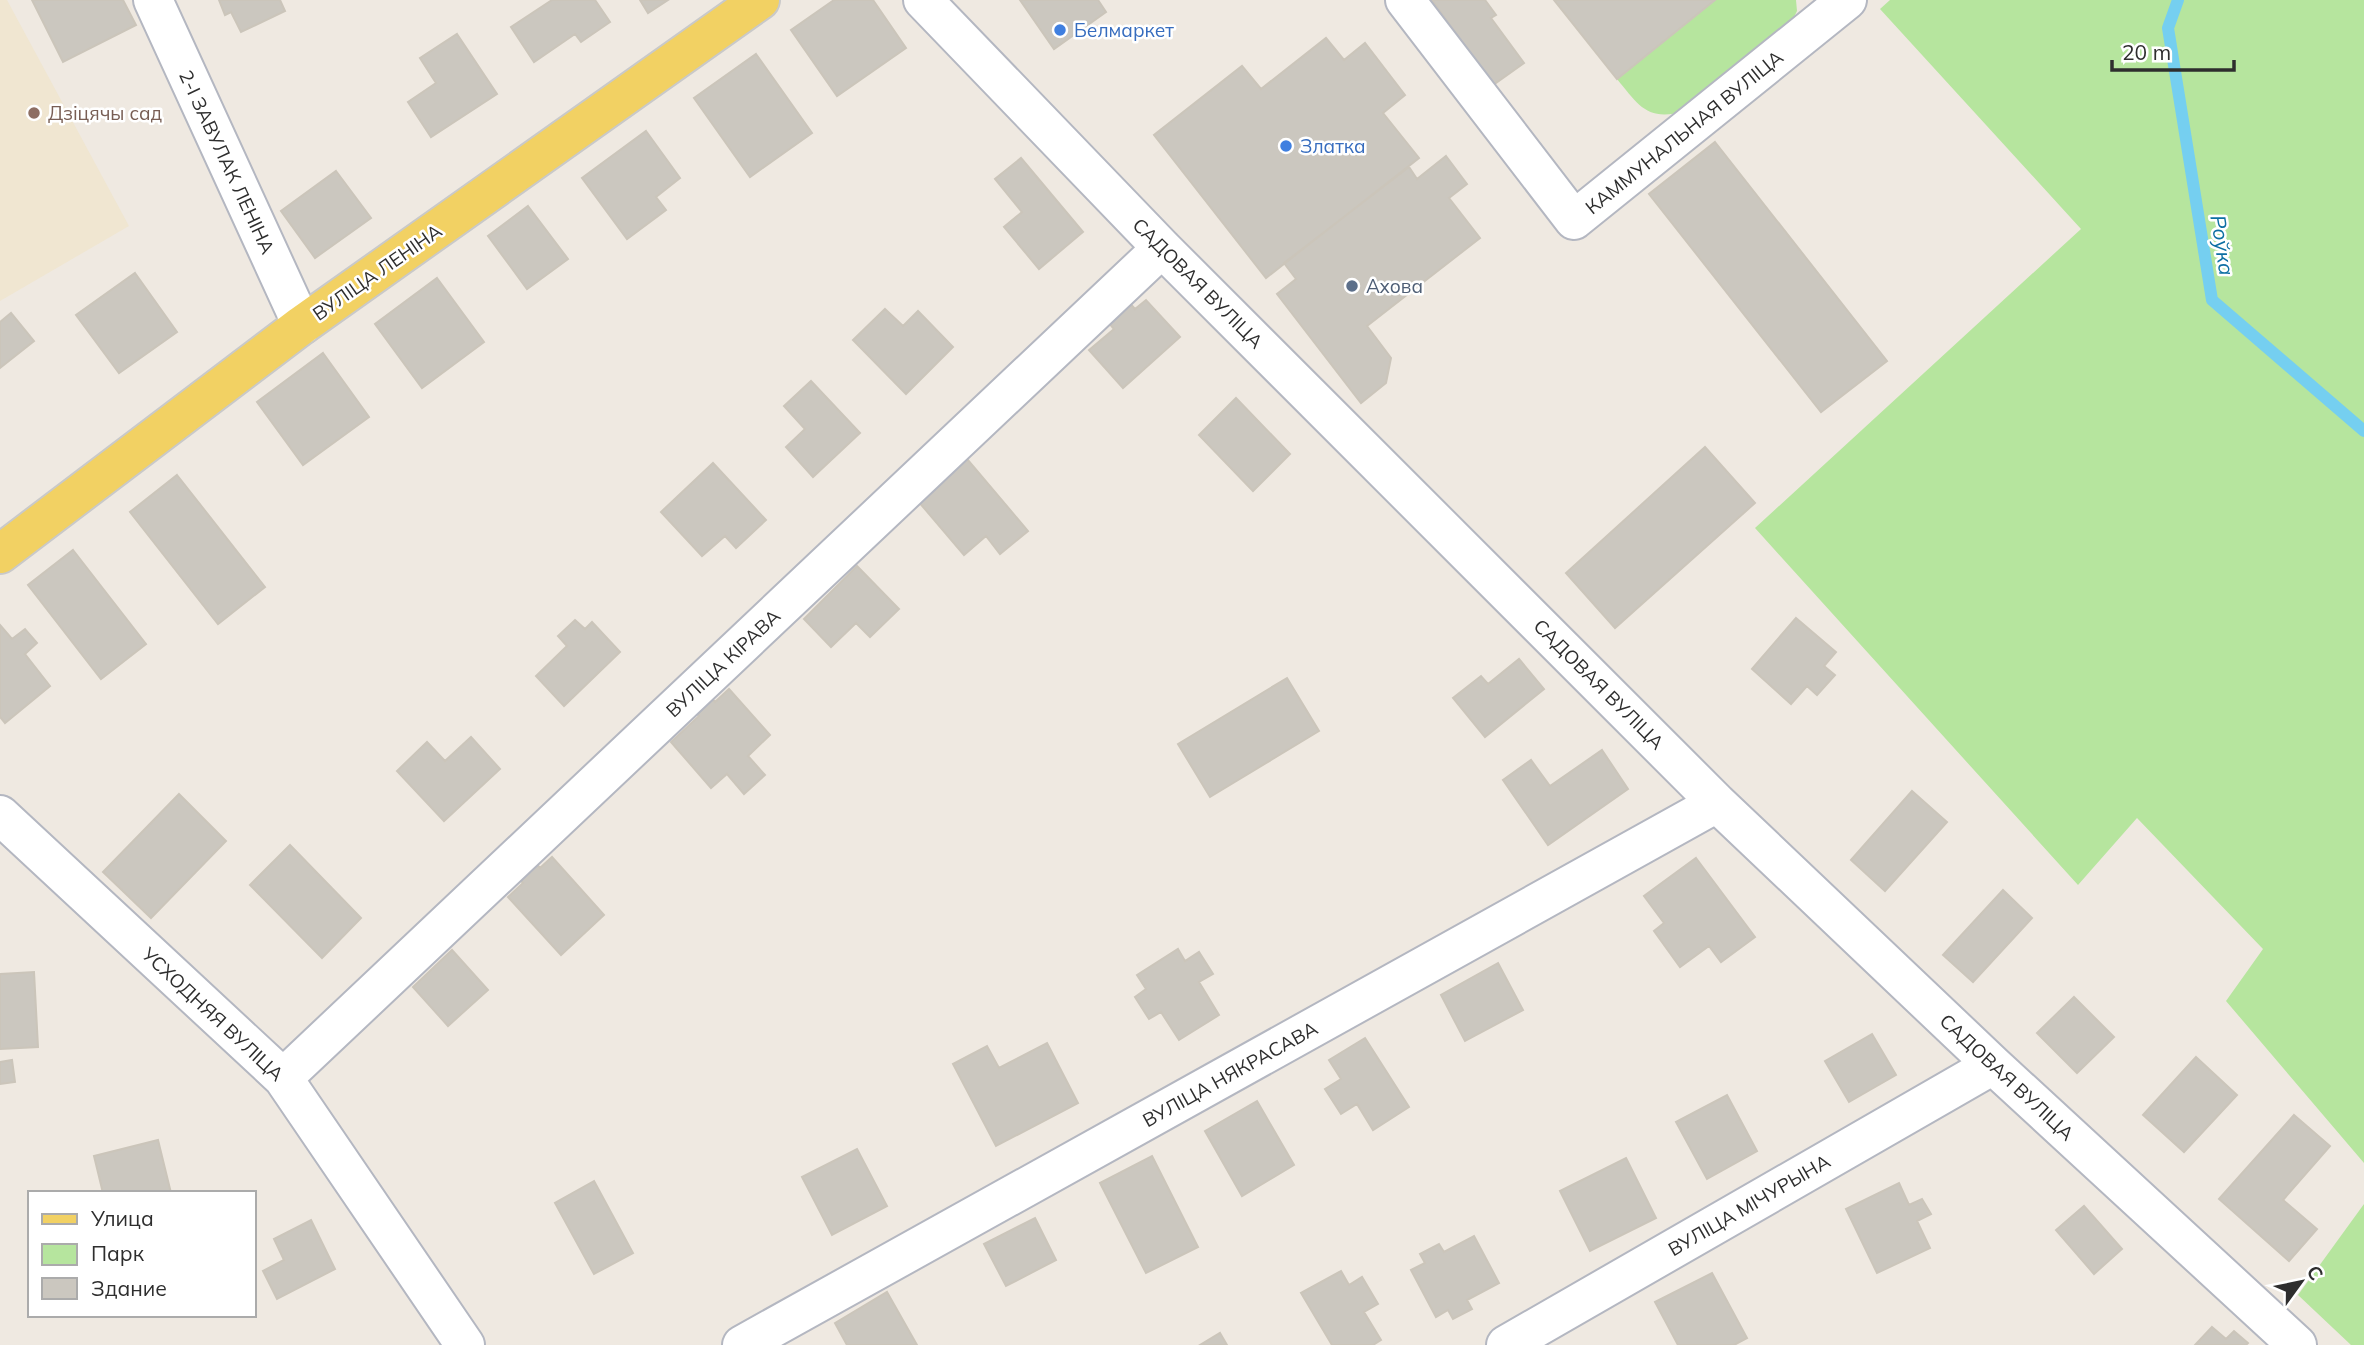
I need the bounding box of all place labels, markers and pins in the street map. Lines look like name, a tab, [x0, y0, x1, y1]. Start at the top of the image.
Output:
place label: Белмаркет	[1074, 18, 1174, 42]
marker: Белмаркет	[1052, 22, 1068, 38]
place label: Дзіцячы сад	[48, 101, 163, 125]
marker: Дзіцячы сад	[26, 105, 42, 121]
place label: Златка	[1300, 134, 1366, 158]
marker: Златка	[1278, 138, 1294, 154]
place label: Ахова	[1366, 274, 1423, 298]
marker: Ахова	[1344, 278, 1360, 294]

